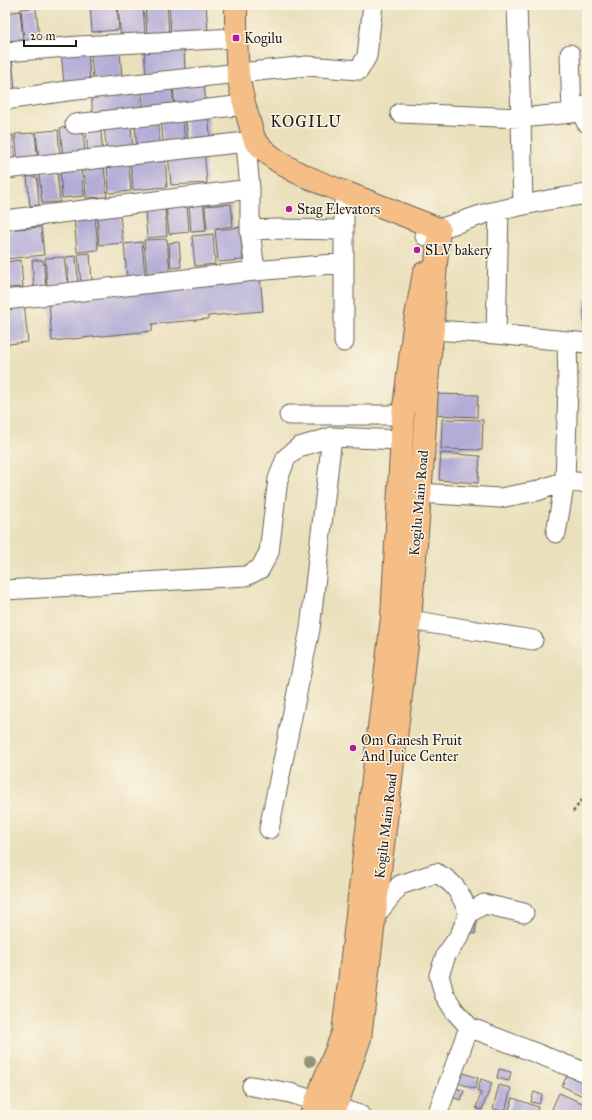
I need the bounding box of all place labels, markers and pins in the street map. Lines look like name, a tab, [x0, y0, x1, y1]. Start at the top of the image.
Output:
place label: Kogilu	[244, 30, 283, 47]
marker: Kogilu	[231, 33, 241, 43]
place label: Stag Elevators	[297, 201, 380, 218]
marker: Stag Elevators	[284, 204, 294, 214]
place label: SLV bakery	[425, 242, 492, 259]
marker: SLV bakery	[412, 245, 422, 255]
place label: Om Ganesh Fruit And Juice Center	[360, 732, 462, 766]
marker: Om Ganesh Fruit And Juice Center	[348, 743, 358, 753]

